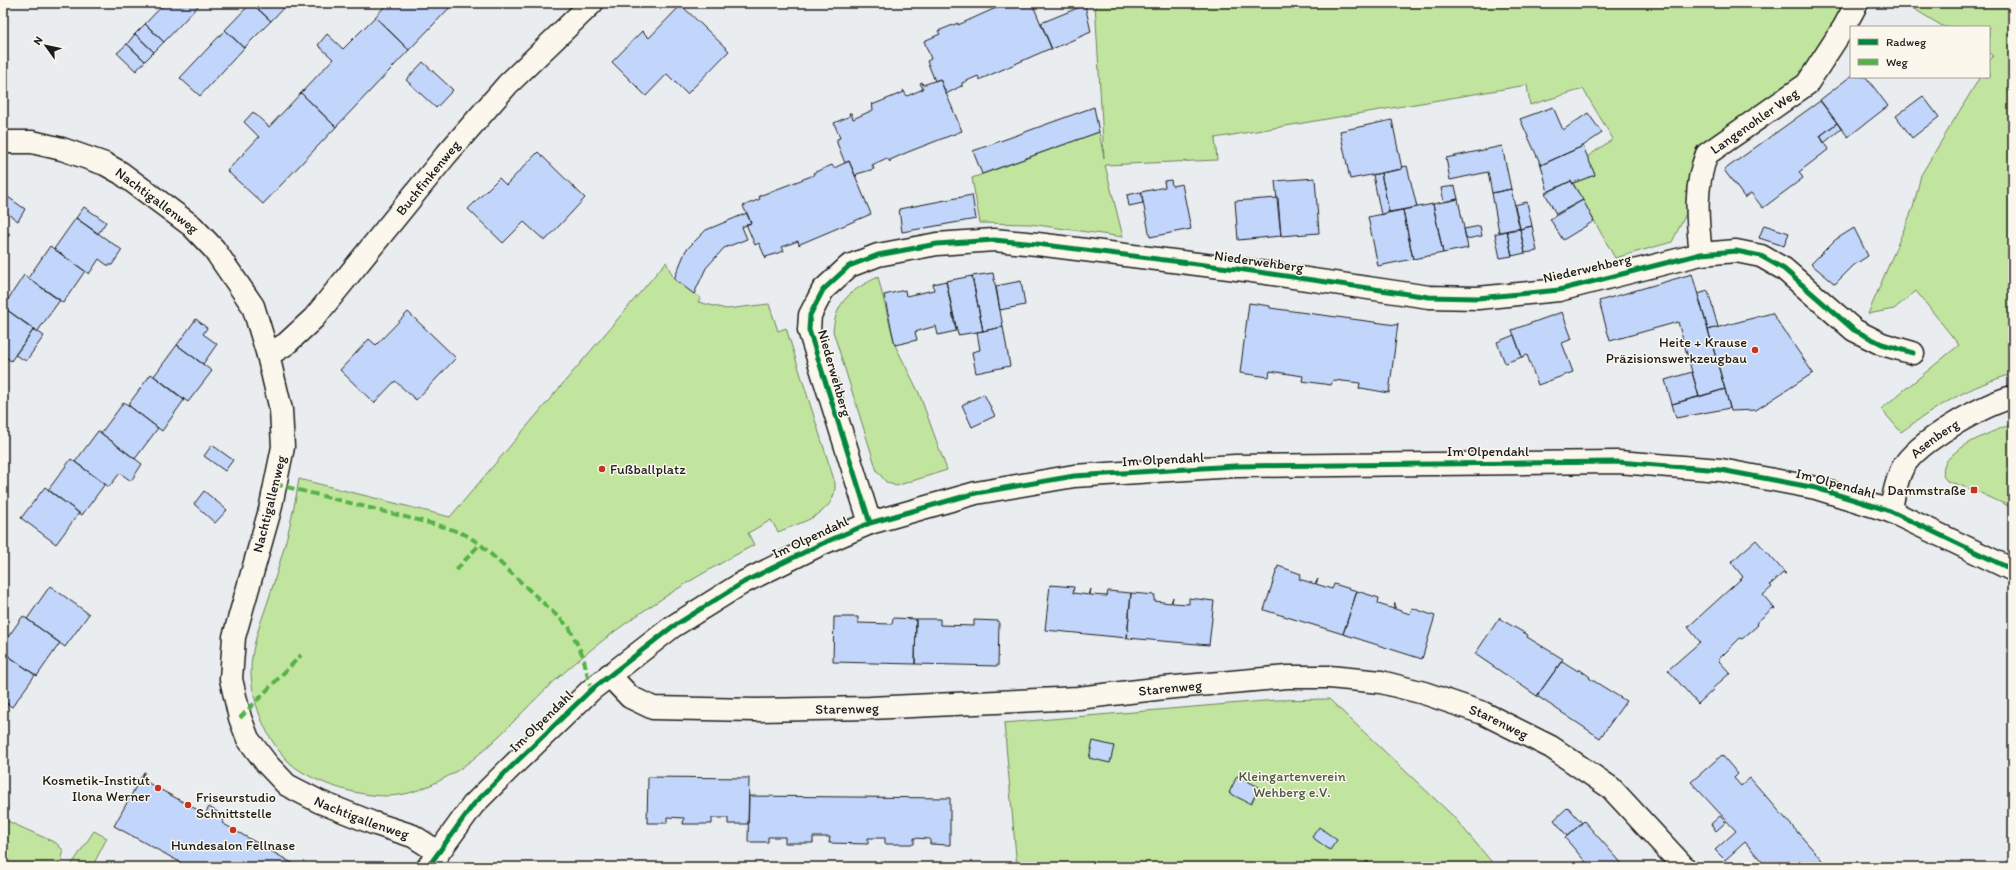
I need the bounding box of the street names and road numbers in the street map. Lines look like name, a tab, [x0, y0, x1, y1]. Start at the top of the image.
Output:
street label: Langenohler Weg	[1707, 84, 1803, 158]
street label: Buchfinkenweg	[392, 136, 465, 219]
street label: Nachtigallenweg	[112, 164, 203, 238]
street label: Niederwehberg	[1213, 247, 1305, 276]
street label: Niederwehberg	[1541, 250, 1634, 287]
street label: Niederwehberg	[814, 328, 855, 419]
street label: Asenberg	[1907, 415, 1963, 462]
street label: Im Olpendahl	[1447, 443, 1529, 460]
street label: Im Olpendahl	[1122, 449, 1204, 470]
street label: Nachtigallenweg	[249, 453, 290, 555]
street label: Im Olpendahl	[1794, 465, 1878, 502]
street label: Im Olpendahl	[769, 512, 851, 562]
street label: Starenweg	[1138, 677, 1204, 700]
street label: Im Olpendahl	[506, 687, 577, 756]
street label: Starenweg	[815, 700, 880, 718]
street label: Starenweg	[1467, 701, 1532, 744]
street label: Nachtigallenweg	[311, 792, 412, 843]

